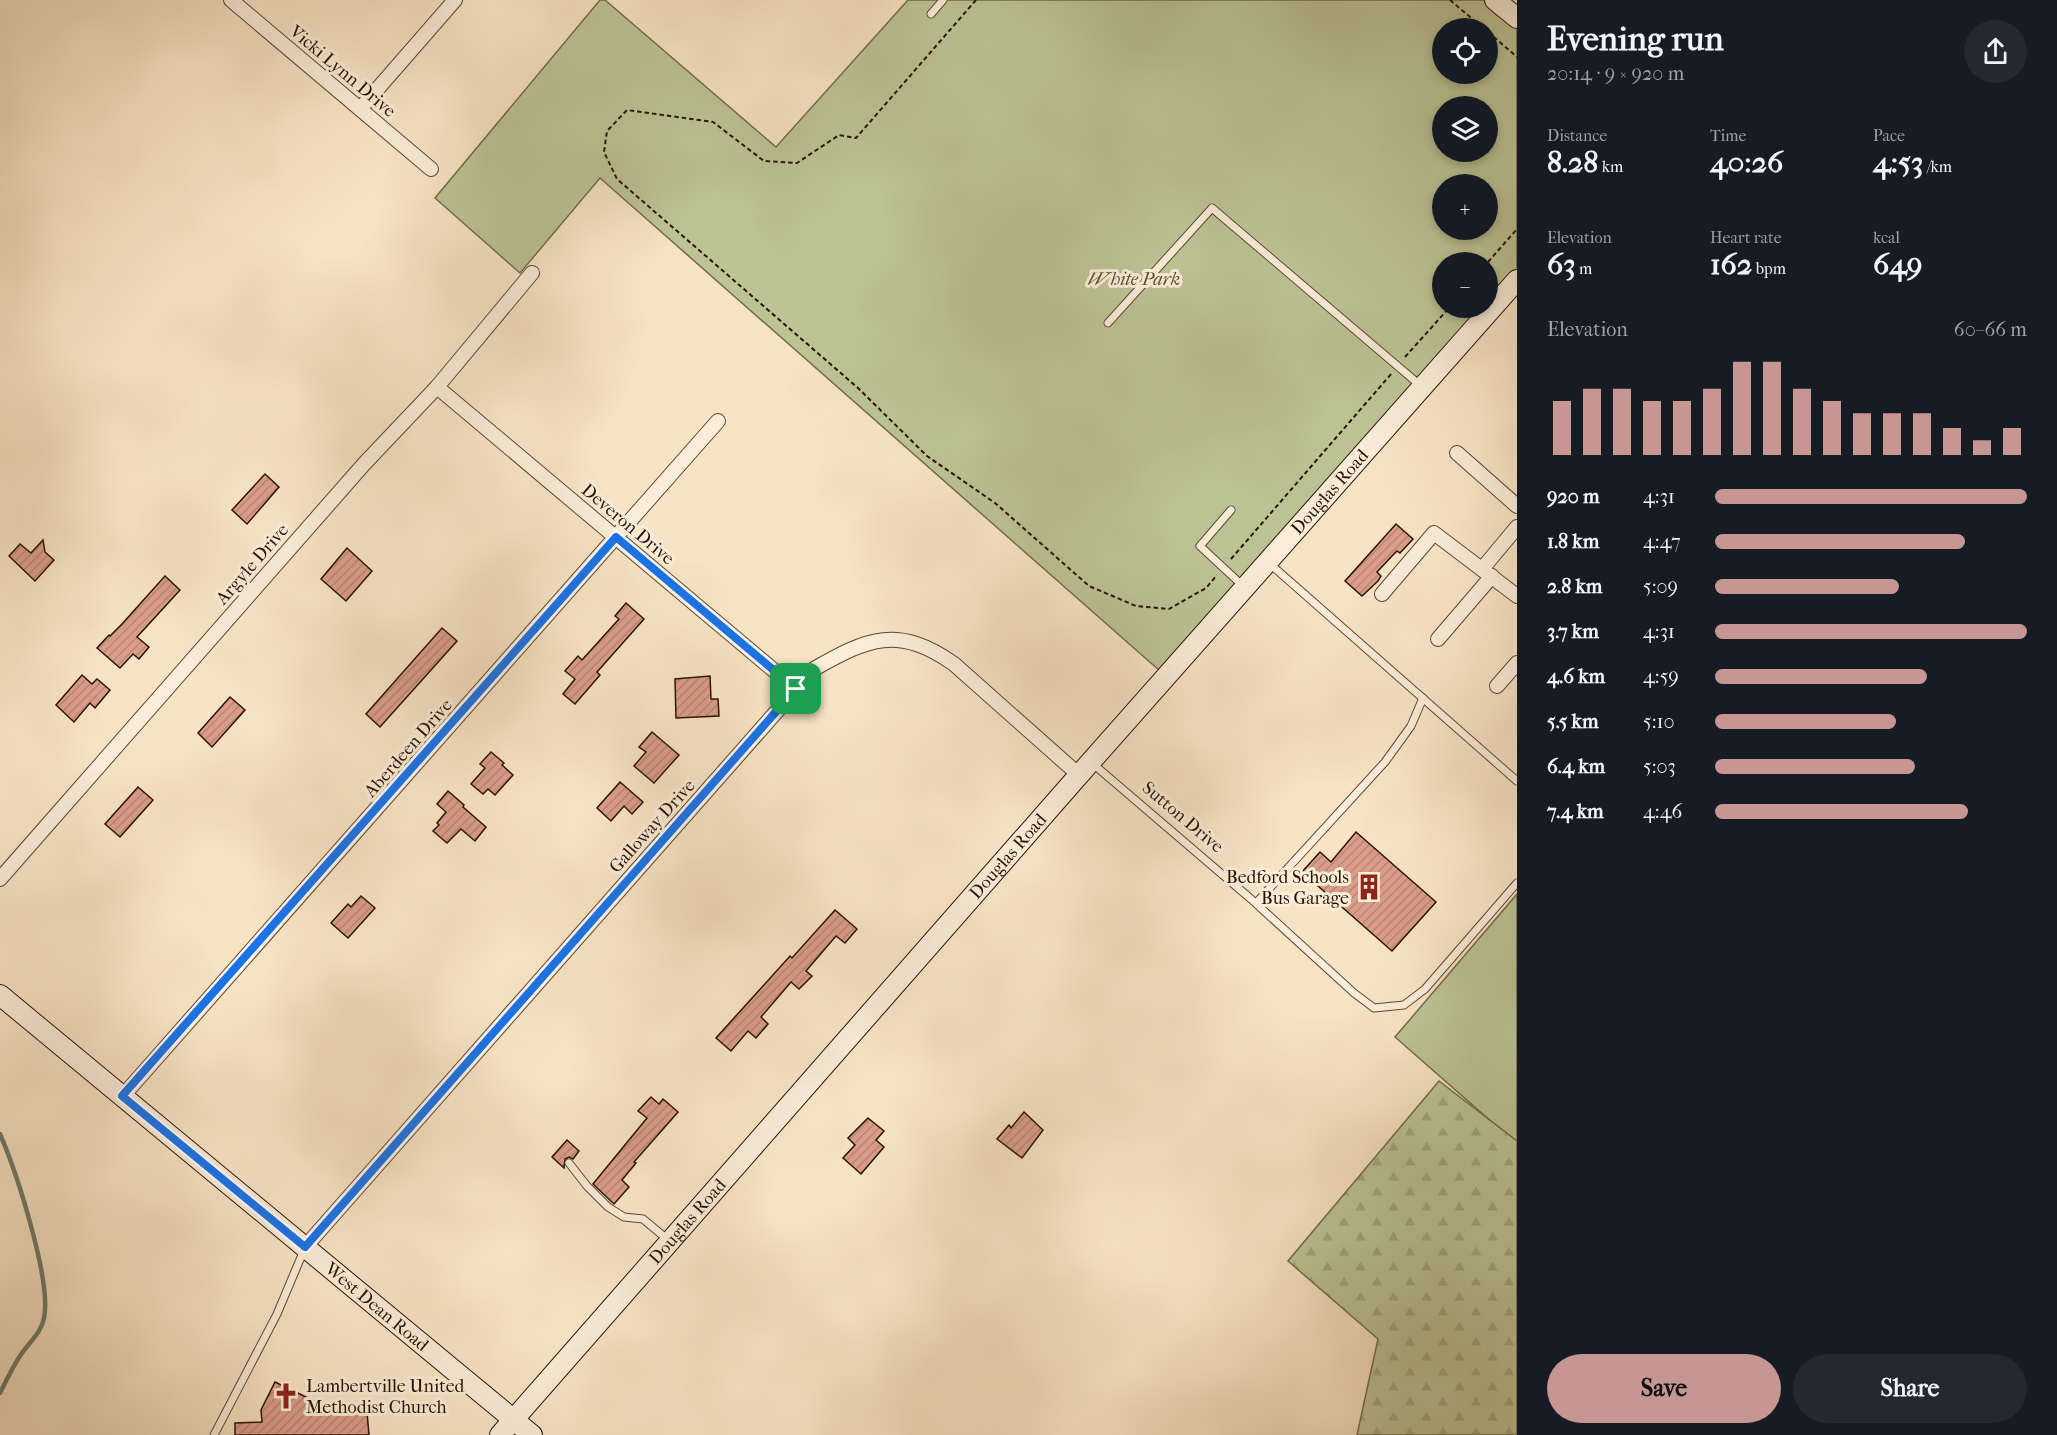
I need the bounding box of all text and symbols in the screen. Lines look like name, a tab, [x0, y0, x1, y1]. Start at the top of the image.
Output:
map controls	[1432, 18, 1498, 318]
button: locate	[1432, 18, 1498, 84]
street label: Vicki Lynn Drive	[285, 20, 400, 122]
text: Evening run	[1547, 20, 1724, 59]
button: share	[1964, 20, 2027, 83]
text: 20:14 · 9 × 920 m	[1547, 62, 1684, 85]
button: layers	[1432, 96, 1498, 162]
text: Distance	[1547, 126, 1607, 145]
text: Time	[1710, 126, 1746, 145]
text: Pace	[1873, 126, 1905, 145]
text: 8.28	[1547, 145, 1598, 180]
text: 40:26	[1710, 145, 1783, 180]
text: 4:53	[1873, 145, 1923, 180]
text: km	[1598, 157, 1623, 176]
text: /km	[1923, 157, 1952, 176]
button: +	[1432, 174, 1498, 240]
text: Elevation	[1547, 228, 1612, 247]
text: Heart rate	[1710, 228, 1782, 247]
text: kcal	[1873, 228, 1900, 247]
text: 63	[1547, 247, 1576, 282]
text: 162	[1710, 247, 1752, 282]
text: 649	[1873, 247, 1923, 282]
button: −	[1432, 252, 1498, 318]
text: m	[1576, 259, 1592, 278]
text: bpm	[1752, 259, 1786, 278]
park label: White Park	[1088, 269, 1180, 290]
text: Elevation	[1547, 318, 1628, 341]
text: 60–66 m	[1954, 318, 2027, 341]
street label: Douglas Road	[1287, 445, 1373, 539]
street label: Deveron Drive	[577, 479, 678, 569]
text: 920 m	[1547, 485, 1600, 508]
text: 4:31	[1643, 485, 1675, 508]
street label: Argyle Drive	[211, 520, 293, 610]
text: 1.8 km	[1547, 530, 1599, 553]
text: 4:47	[1643, 530, 1681, 553]
text: 2.8 km	[1547, 575, 1602, 598]
text: 5:09	[1643, 575, 1678, 598]
text: 3.7 km	[1547, 620, 1599, 643]
text: 4:31	[1643, 620, 1675, 643]
pin	[770, 663, 821, 714]
text: 4.6 km	[1547, 665, 1605, 688]
text: 4:59	[1643, 665, 1679, 688]
icon: arrive	[779, 672, 812, 705]
street label: Aberdeen Drive	[359, 695, 457, 803]
text: 5.5 km	[1547, 710, 1599, 733]
text: 5:10	[1643, 710, 1675, 733]
text: 6.4 km	[1547, 755, 1605, 778]
text: 5:03	[1643, 755, 1676, 778]
street label: Galloway Drive	[605, 775, 700, 877]
street label: Sutton Drive	[1138, 777, 1228, 857]
text: 7.4 km	[1547, 800, 1604, 823]
text: 4:46	[1643, 800, 1682, 823]
street label: Douglas Road	[965, 809, 1051, 903]
place label: Bedford Schools Bus Garage	[1226, 867, 1349, 909]
building icon: Bedford Schools Bus Garage	[1354, 872, 1384, 902]
street label: Douglas Road	[645, 1175, 731, 1269]
street label: West Dean Road	[320, 1258, 433, 1356]
button: Save	[1547, 1354, 1781, 1423]
button: Share	[1793, 1354, 2027, 1423]
place label: Lambertville United Methodist Church	[306, 1376, 465, 1418]
church icon: Lambertville United Methodist Church	[271, 1381, 301, 1411]

